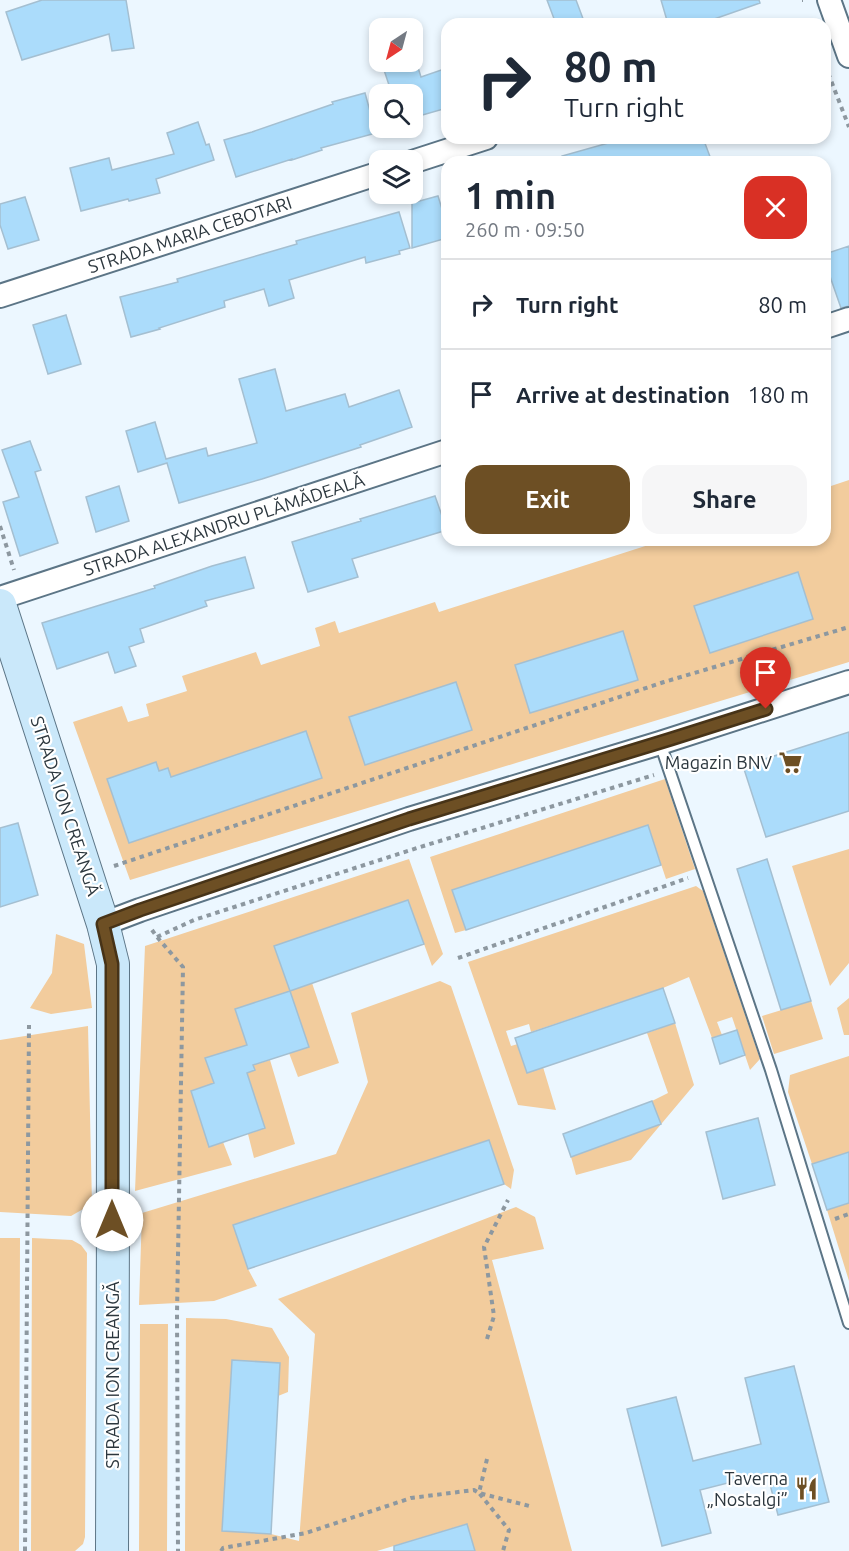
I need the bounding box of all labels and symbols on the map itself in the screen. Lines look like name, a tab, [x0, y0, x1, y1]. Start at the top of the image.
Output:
north arrow	[369, 18, 423, 72]
street label: STRADA MARIA CEBOTARI	[85, 192, 294, 276]
street label: STRADA ALEXANDRU PLĂMĂDEALĂ	[81, 469, 367, 579]
pin	[740, 647, 791, 709]
street label: STRADA ION CREANGĂ	[27, 713, 105, 898]
supermarket icon: Magazin BNV	[777, 750, 803, 776]
place label: Magazin BNV	[665, 752, 773, 772]
position arrow	[80, 1188, 144, 1252]
street label: STRADA ION CREANGĂ	[102, 1281, 122, 1469]
place label: Taverna „Nostalgi”	[707, 1468, 788, 1509]
restaurant icon: Taverna „Nostalgi”	[793, 1476, 819, 1502]

